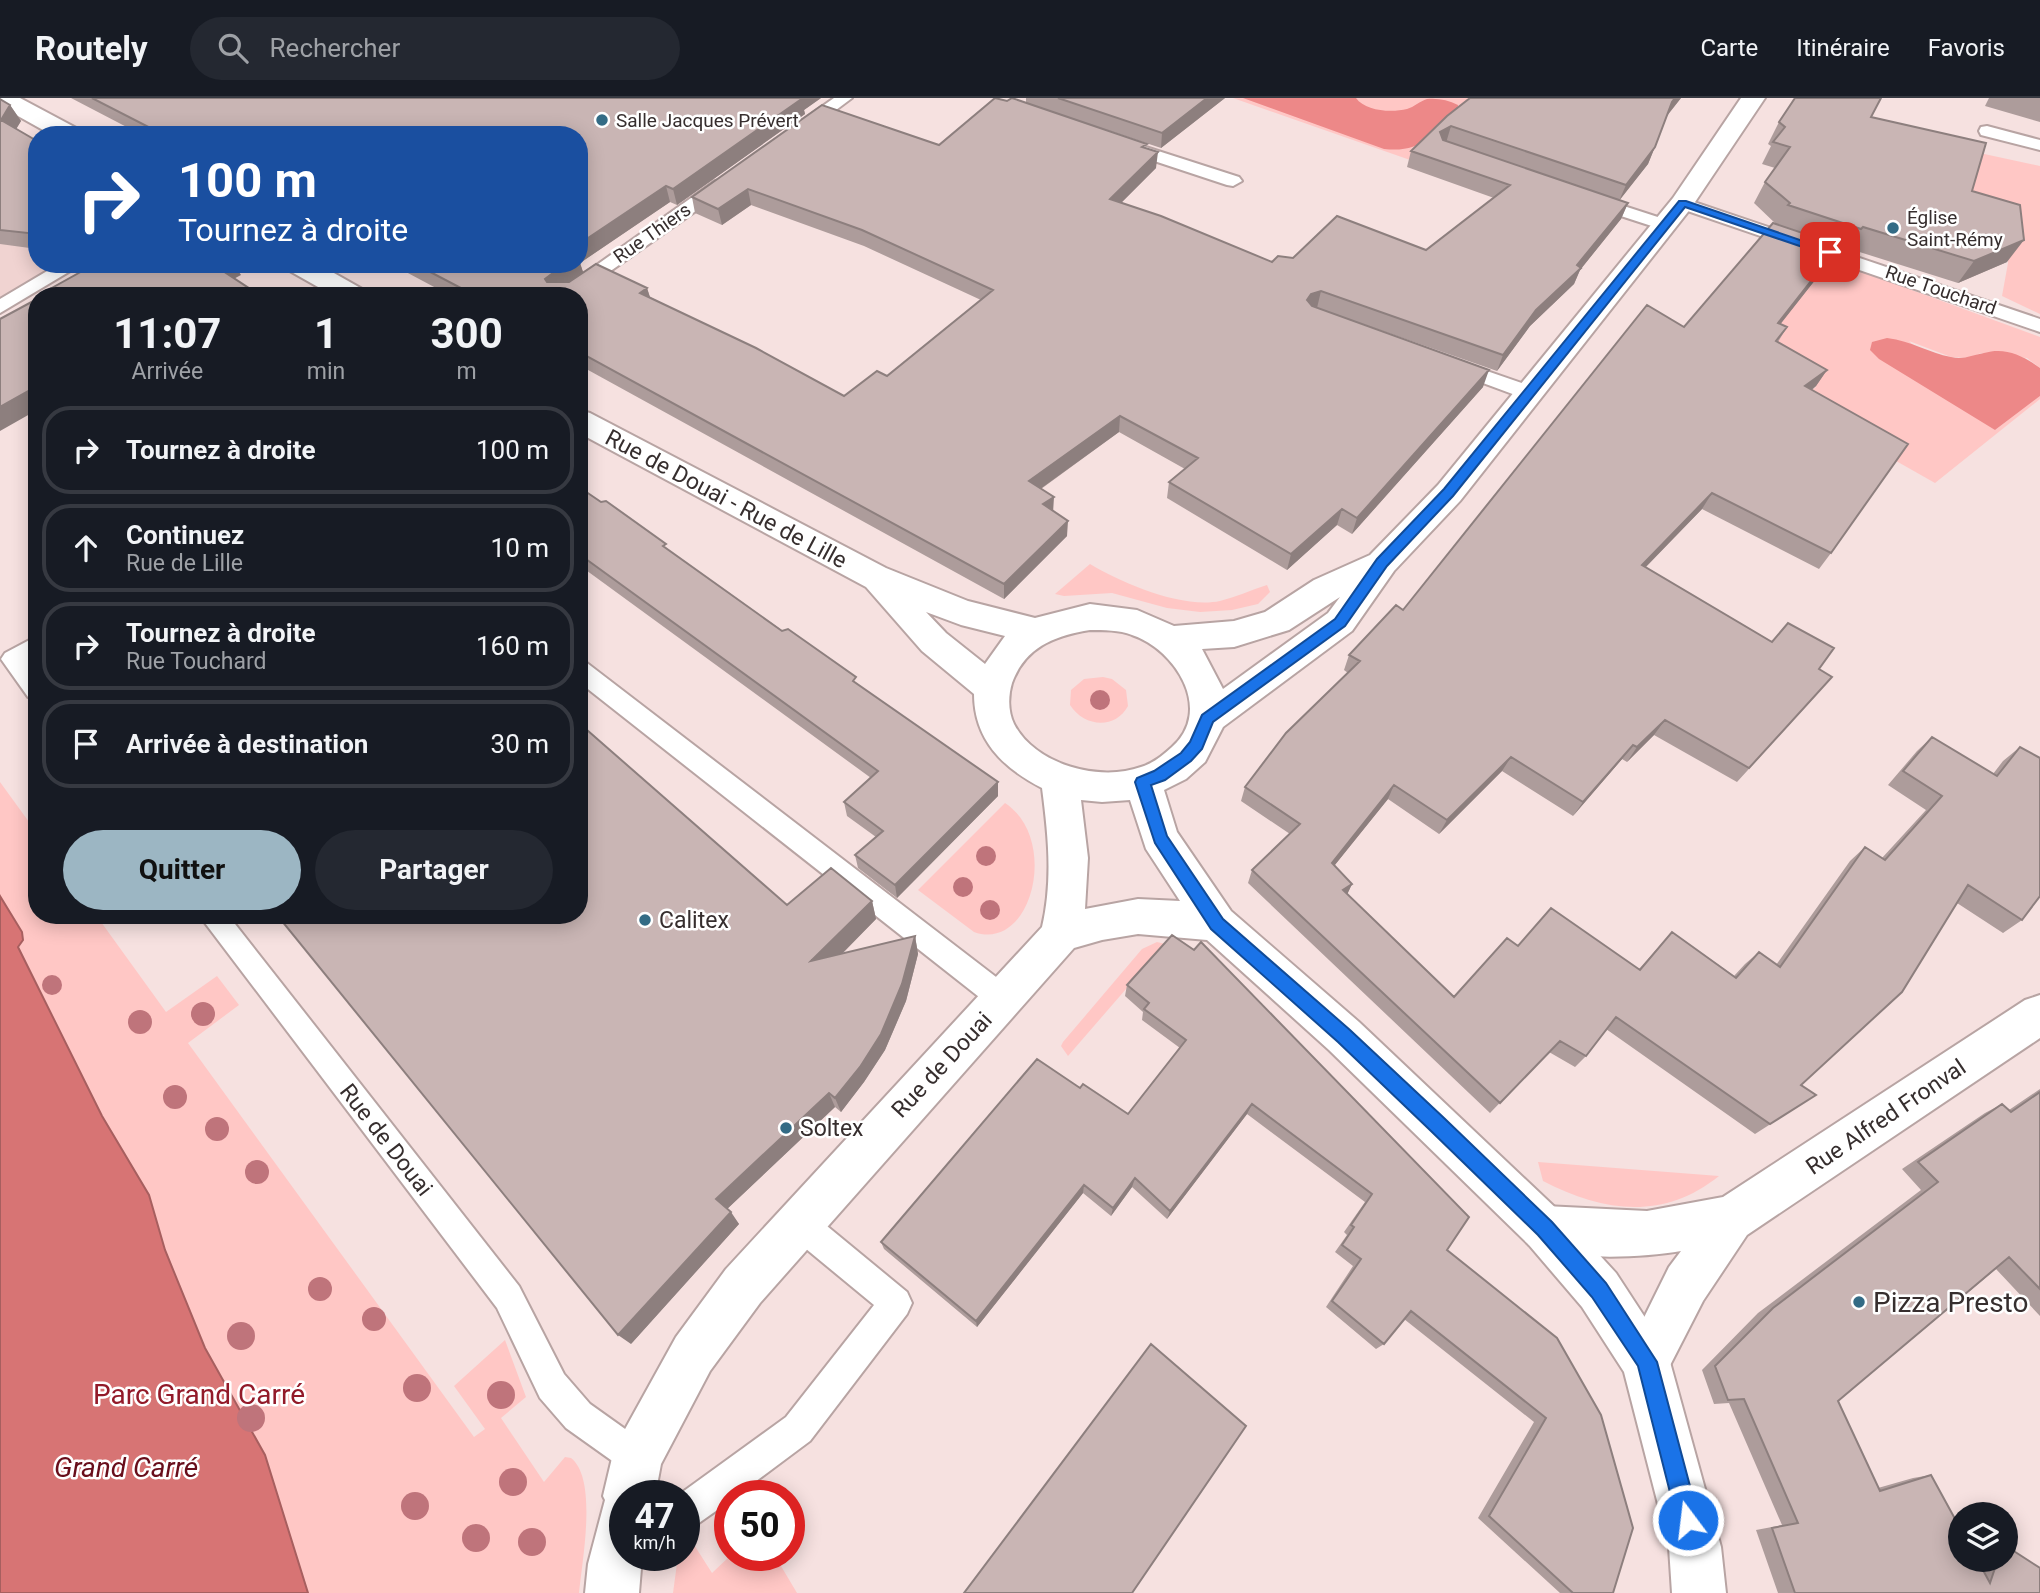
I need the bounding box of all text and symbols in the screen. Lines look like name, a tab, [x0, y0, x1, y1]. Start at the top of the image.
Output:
search box	[190, 17, 680, 80]
text: Routely	[35, 29, 148, 68]
icon: search	[214, 29, 252, 67]
text: Rechercher	[270, 33, 400, 63]
text: Carte	[1700, 34, 1758, 62]
text: Itinéraire	[1796, 34, 1890, 62]
text: Favoris	[1928, 34, 2005, 62]
place label: Salle Jacques Prévert	[616, 109, 799, 132]
marker: Salle Jacques Prévert	[594, 112, 610, 128]
text: 100 m	[178, 152, 317, 209]
icon: right	[63, 154, 154, 245]
street label: Rue Thiers	[609, 198, 695, 268]
place label: Église Saint-Rémy	[1907, 206, 2003, 251]
text: Tournez à droite	[178, 211, 408, 249]
marker: Église Saint-Rémy	[1885, 220, 1901, 236]
pin	[1800, 222, 1860, 282]
icon: arrive	[1811, 233, 1849, 271]
street label: Rue Touchard	[1882, 260, 2000, 320]
text: 11:07	[113, 309, 221, 358]
text: 1	[314, 309, 338, 358]
text: 300	[430, 309, 503, 358]
text: Arrivée	[132, 358, 203, 385]
text: min	[307, 358, 345, 385]
text: m	[457, 358, 477, 385]
street label: Rue de Douai - Rue de Lille	[601, 424, 851, 574]
icon: right	[67, 431, 105, 469]
text: Tournez à droite	[126, 435, 316, 465]
text: 100 m	[476, 435, 549, 465]
text: Continuez	[126, 520, 244, 550]
icon: ahead	[67, 529, 105, 567]
text: 10 m	[491, 533, 549, 563]
text: Rue de Lille	[126, 550, 243, 577]
text: Tournez à droite	[126, 618, 316, 648]
icon: right	[67, 627, 105, 665]
text: 160 m	[476, 631, 549, 661]
text: Rue Touchard	[126, 648, 266, 675]
icon: arrive	[67, 725, 105, 763]
text: Arrivée à destination	[126, 729, 368, 759]
text: 30 m	[491, 729, 549, 759]
button: Quitter	[63, 830, 301, 910]
button: Partager	[315, 830, 553, 910]
place label: Calitex	[659, 907, 729, 934]
marker: Calitex	[637, 912, 653, 928]
street label: Rue de Douai	[886, 1007, 998, 1123]
street label: Rue Alfred Fronval	[1801, 1054, 1971, 1180]
street label: Rue de Douai	[334, 1079, 438, 1201]
place label: Soltex	[800, 1115, 864, 1142]
marker: Soltex	[778, 1120, 794, 1136]
place label: Pizza Presto	[1873, 1286, 2028, 1319]
marker: Pizza Presto	[1851, 1294, 1867, 1310]
park label: Parc Grand Carré	[93, 1378, 305, 1411]
water label: Grand Carré	[54, 1451, 198, 1484]
speed limit sign: 50	[714, 1480, 805, 1571]
position arrow	[1651, 1483, 1725, 1557]
text: 47	[634, 1496, 675, 1537]
map controls	[1948, 1502, 2018, 1572]
button: layers	[1948, 1502, 2018, 1572]
text: km/h	[633, 1532, 676, 1553]

